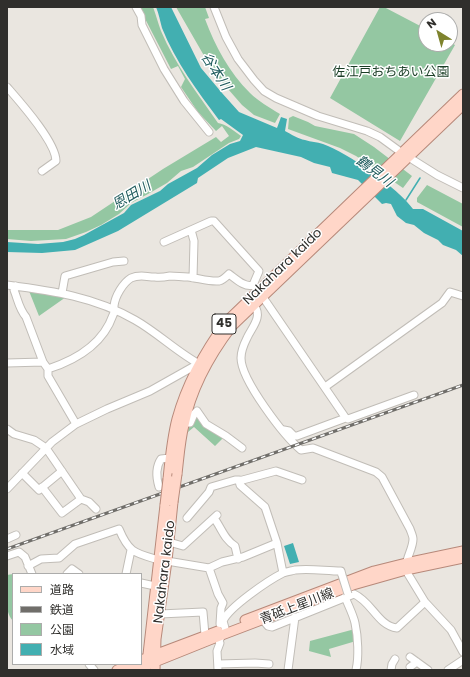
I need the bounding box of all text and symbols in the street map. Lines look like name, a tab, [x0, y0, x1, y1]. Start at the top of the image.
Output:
north arrow	[418, 12, 458, 52]
text: N	[423, 14, 440, 32]
water label: 谷本川	[197, 50, 233, 94]
park label: 佐江戸おちあい公園	[333, 65, 449, 81]
water label: 鶴見川	[352, 153, 396, 191]
water label: 恩田川	[110, 178, 154, 214]
street label: Nakahara kaido	[240, 225, 326, 309]
road number: 45	[212, 314, 236, 334]
street label: Nakahara kaido	[151, 520, 179, 624]
legend	[12, 573, 142, 665]
text: 道路	[50, 581, 74, 598]
street label: 青砥上星川線	[258, 586, 336, 628]
text: 鉄道	[50, 601, 74, 618]
text: 公園	[50, 621, 74, 638]
text: 水域	[50, 641, 74, 658]

